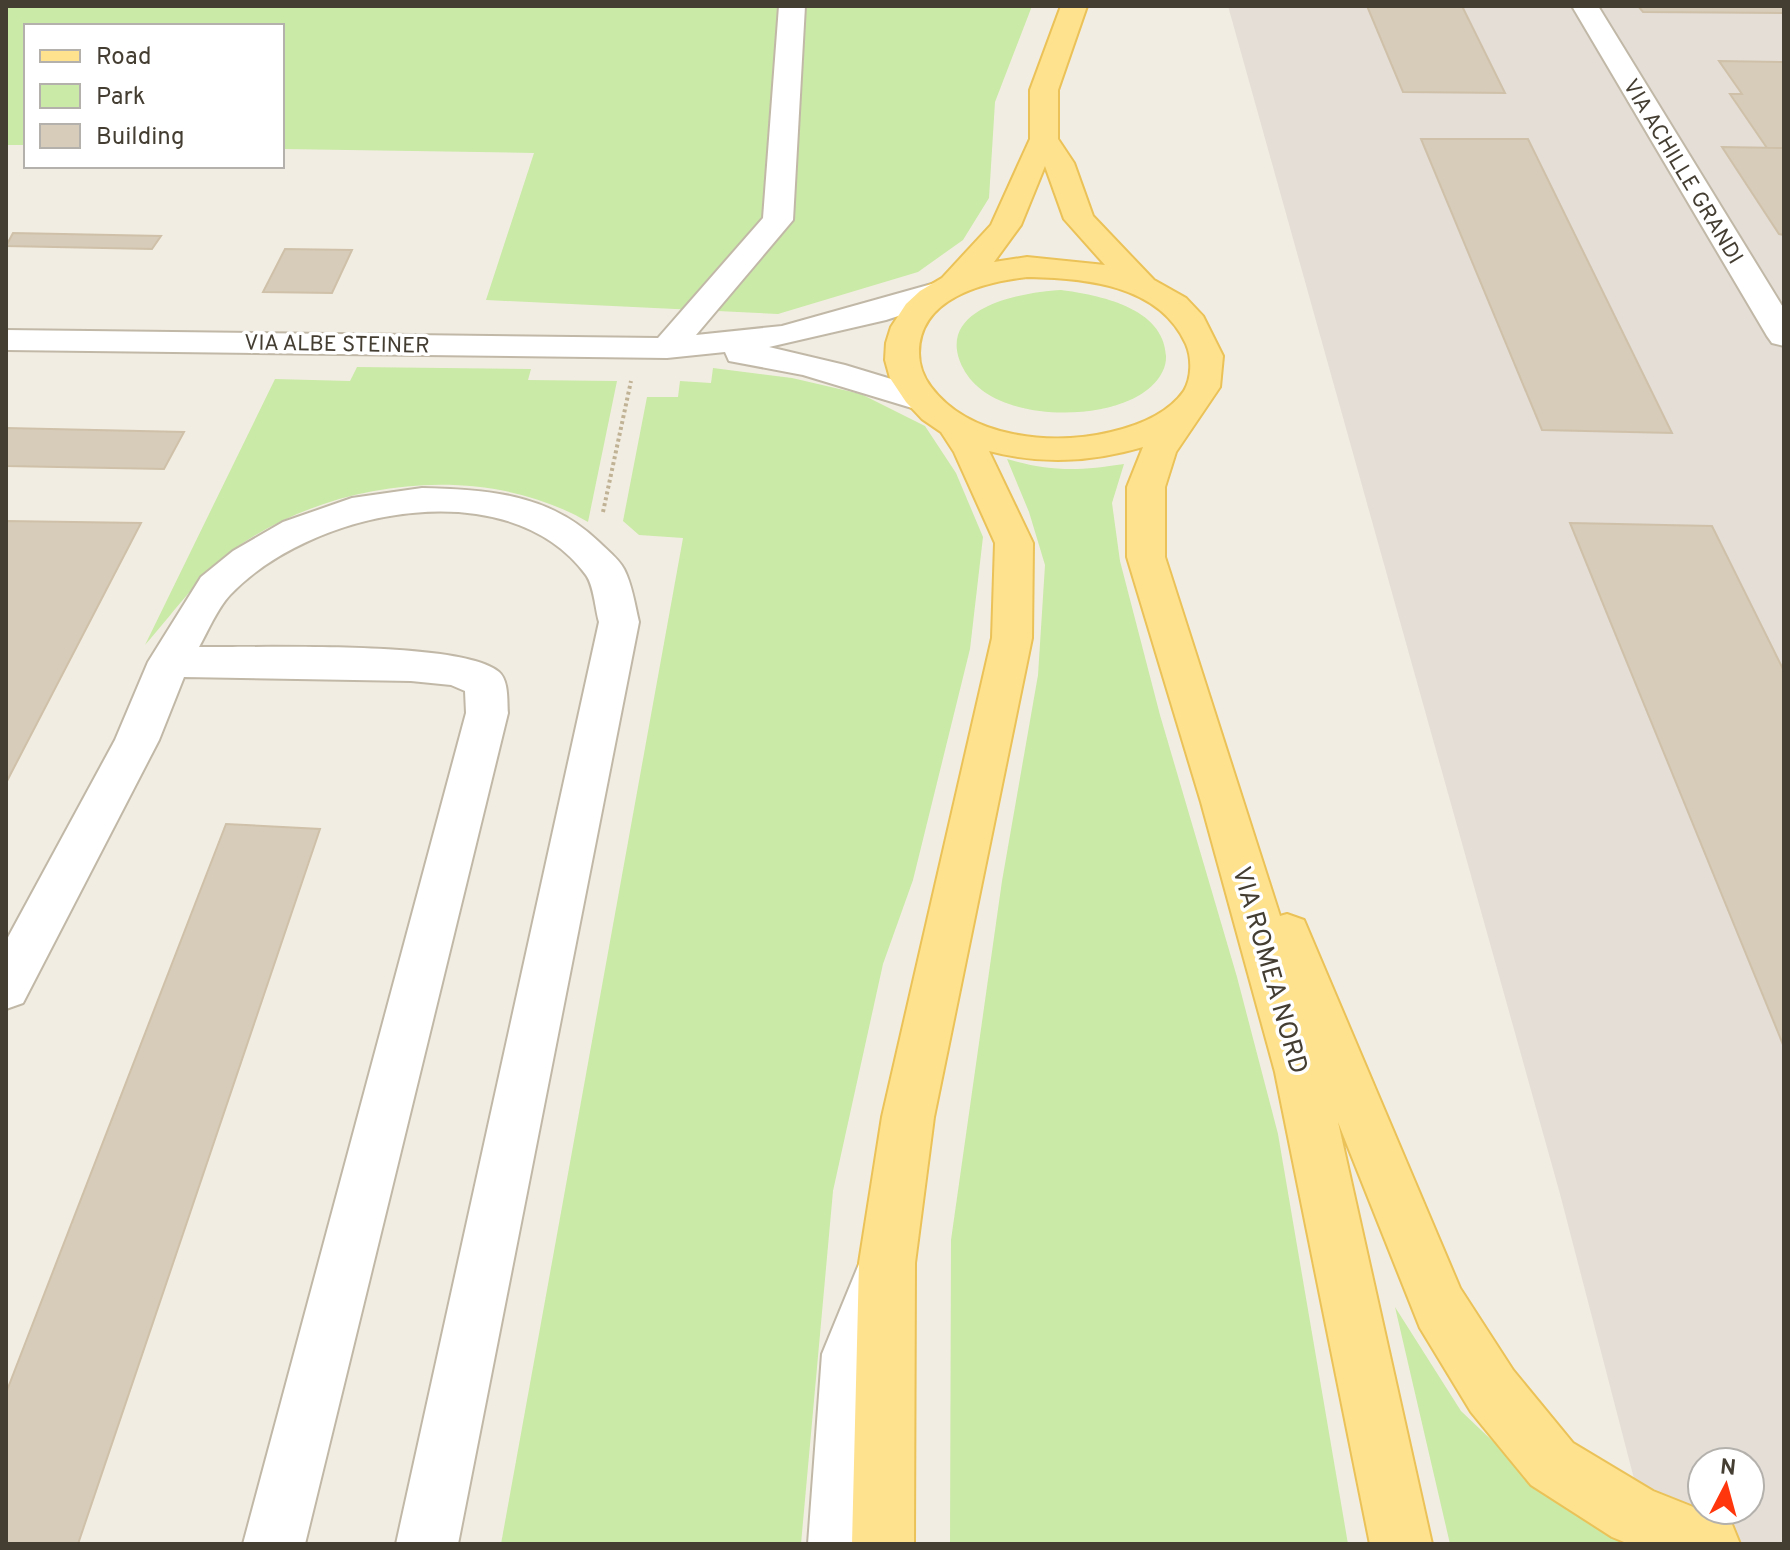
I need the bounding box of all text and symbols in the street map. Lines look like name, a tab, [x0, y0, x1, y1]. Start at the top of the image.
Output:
legend	[24, 24, 284, 168]
text: Road	[96, 43, 152, 73]
street label: VIA ACHILLE GRANDI	[1616, 75, 1748, 270]
text: Park	[96, 83, 146, 113]
text: Building	[96, 123, 185, 153]
street label: VIA ALBE STEINER	[244, 330, 430, 361]
street label: VIA ROMEA NORD	[1223, 863, 1314, 1078]
north arrow	[1686, 1446, 1766, 1526]
text: N	[1719, 1454, 1737, 1483]

